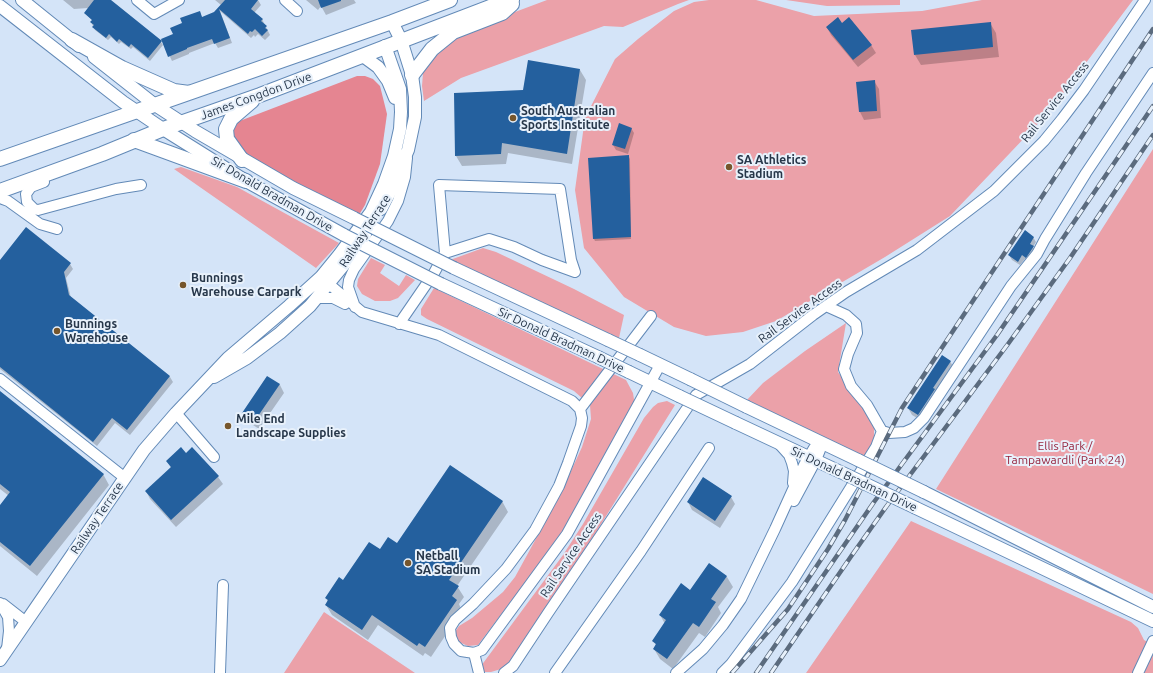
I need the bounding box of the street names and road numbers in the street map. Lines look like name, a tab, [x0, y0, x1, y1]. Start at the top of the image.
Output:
street label: Rail Service Access	[1018, 59, 1092, 145]
street label: James Congdon Drive	[199, 69, 313, 123]
street label: Sir Donald Bradman Drive	[209, 153, 335, 235]
street label: Railway Terrace	[336, 192, 394, 270]
street label: Rail Service Access	[755, 276, 845, 346]
street label: Sir Donald Bradman Drive	[496, 304, 626, 376]
street label: Sir Donald Bradman Drive	[789, 443, 919, 515]
street label: Railway Terrace	[68, 479, 126, 557]
street label: Rail Service Access	[537, 510, 605, 600]

